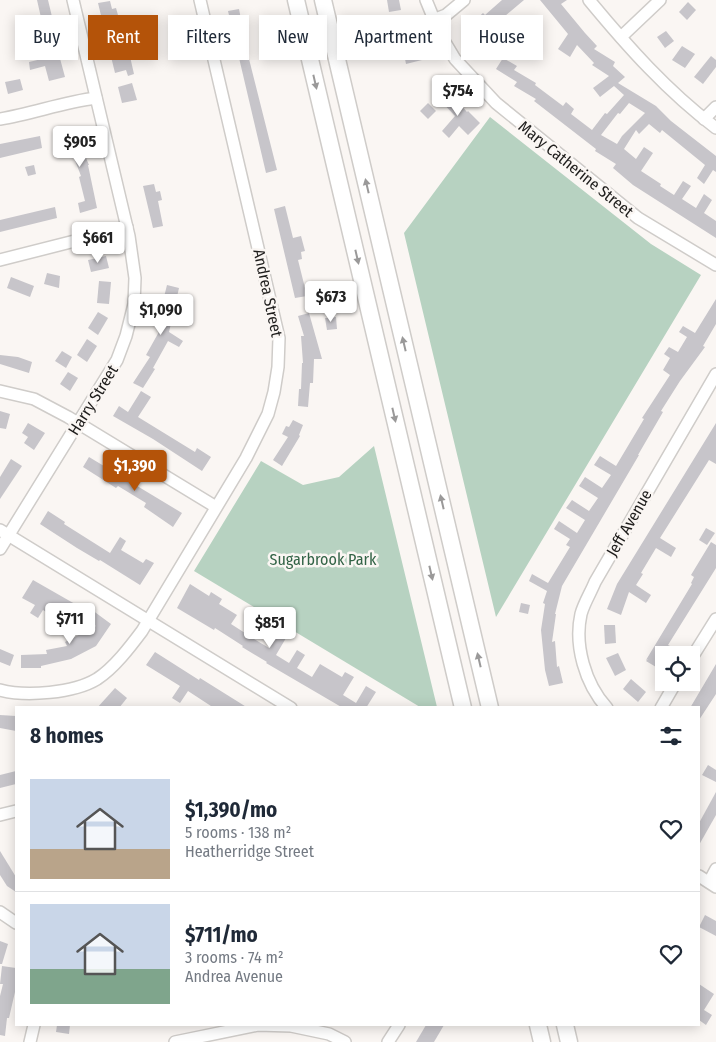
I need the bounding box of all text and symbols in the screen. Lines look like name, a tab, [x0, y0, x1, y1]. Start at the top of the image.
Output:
chip: Buy	[15, 15, 78, 60]
chip: Rent	[88, 15, 158, 60]
chip: Filters	[168, 15, 249, 60]
chip: New	[259, 15, 327, 60]
chip: Apartment	[337, 15, 451, 60]
chip: House	[461, 15, 543, 60]
one-way arrow	[311, 74, 319, 89]
pin: $754	[428, 74, 488, 117]
text: $754	[443, 81, 473, 100]
street label: Mary Catherine Street	[515, 117, 638, 222]
pin: $905	[50, 126, 110, 168]
text: $905	[64, 132, 96, 151]
one-way arrow	[363, 178, 371, 193]
pin: $661	[68, 222, 128, 264]
text: $661	[83, 228, 113, 247]
street label: Andrea Street	[249, 247, 287, 339]
one-way arrow	[353, 249, 361, 264]
pin: $673	[301, 280, 361, 323]
text: $673	[316, 287, 346, 306]
pin: $1,090	[120, 294, 202, 336]
text: $1,090	[139, 300, 183, 319]
one-way arrow	[400, 336, 408, 351]
street label: Harry Street	[64, 361, 122, 439]
one-way arrow	[390, 407, 398, 422]
pin: $1,390	[94, 450, 176, 492]
text: $1,390	[114, 456, 156, 475]
street label: Jeff Avenue	[602, 486, 656, 560]
one-way arrow	[438, 494, 446, 509]
park label: Sugarbrook Park	[269, 550, 377, 569]
one-way arrow	[427, 565, 435, 580]
pin: $711	[40, 602, 100, 645]
pin: $851	[240, 606, 300, 649]
text: $711	[56, 609, 84, 628]
text: $851	[255, 613, 285, 632]
map controls	[655, 646, 700, 691]
button: locate	[655, 646, 700, 691]
one-way arrow	[475, 653, 483, 668]
icon: filters	[657, 722, 685, 750]
text: 8 homes	[30, 723, 104, 749]
text: $1,390/mo	[185, 797, 277, 823]
icon: home	[70, 799, 130, 859]
icon: heart	[657, 815, 685, 843]
text: 5 rooms · 138 m²	[185, 823, 291, 842]
text: Heatherridge Street	[185, 842, 314, 861]
text: $711/mo	[185, 922, 258, 948]
icon: home	[70, 924, 130, 984]
icon: heart	[657, 940, 685, 968]
text: 3 rooms · 74 m²	[185, 948, 283, 967]
text: Andrea Avenue	[185, 967, 283, 986]

